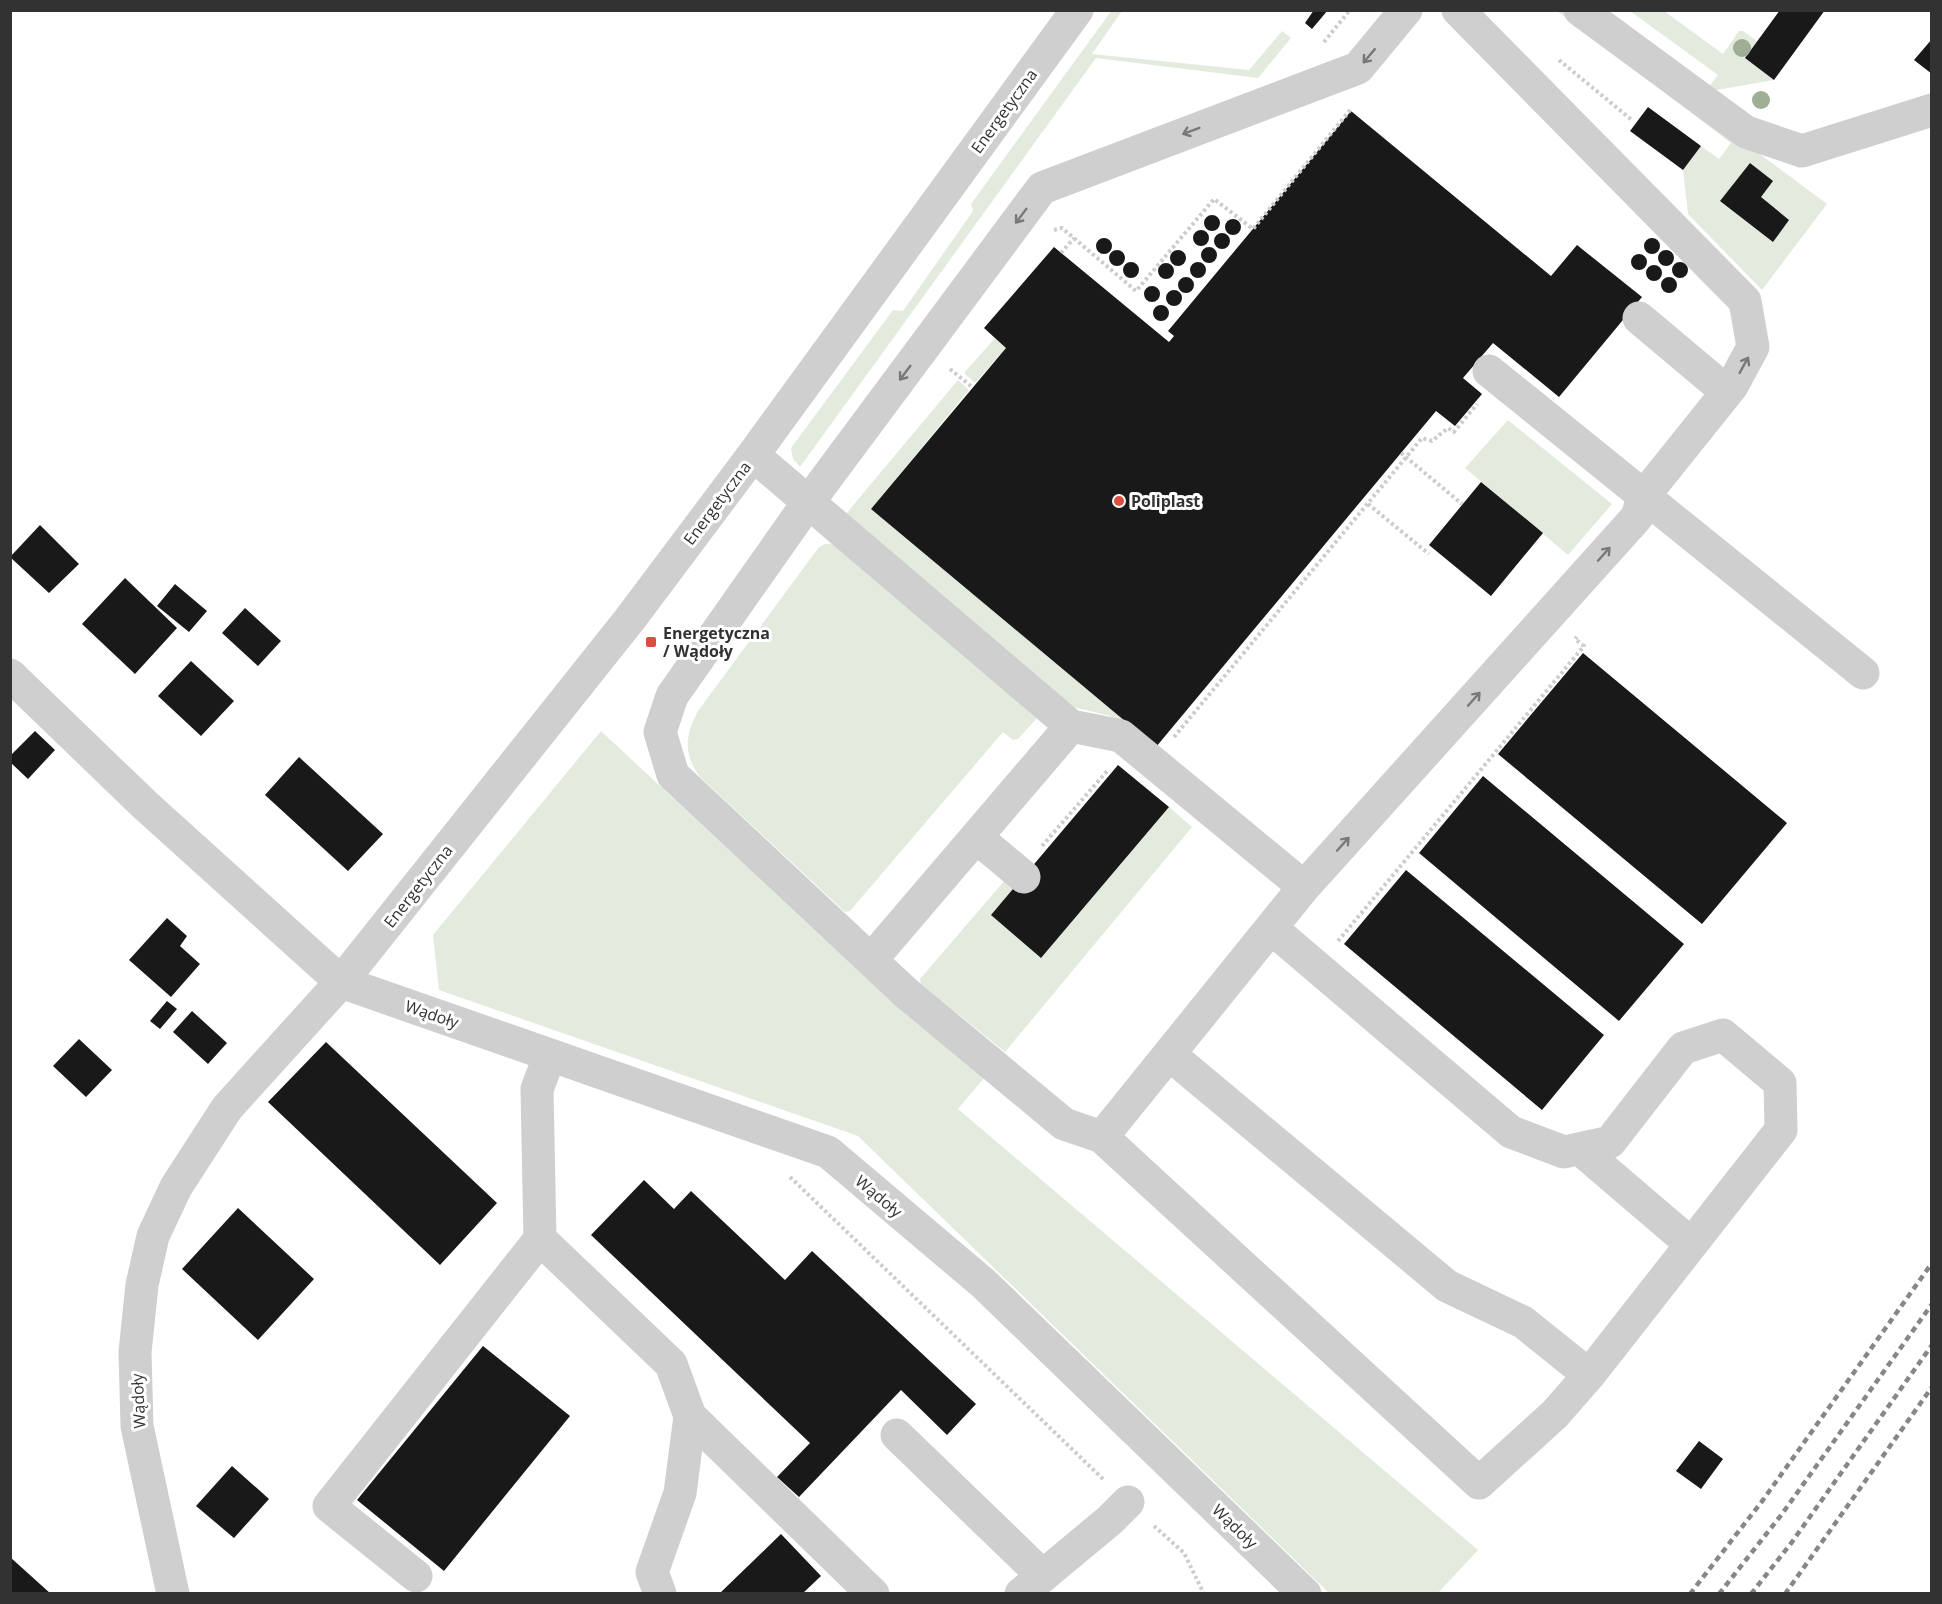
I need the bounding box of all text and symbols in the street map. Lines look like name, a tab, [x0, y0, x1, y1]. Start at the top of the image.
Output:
one-way arrow	[1362, 47, 1375, 63]
street label: Energetyczna	[966, 64, 1042, 158]
one-way arrow	[1182, 127, 1201, 138]
one-way arrow	[1014, 208, 1027, 224]
one-way arrow	[1739, 356, 1750, 374]
one-way arrow	[898, 365, 911, 381]
street label: Energetyczna	[678, 457, 756, 549]
place label: Poliplast	[1131, 490, 1200, 512]
marker: Poliplast	[1112, 494, 1126, 508]
one-way arrow	[1597, 547, 1611, 562]
place label: Energetyczna / Wądoły	[663, 622, 770, 662]
marker: Energetyczna / Wądoły	[644, 635, 658, 649]
one-way arrow	[1467, 692, 1481, 707]
one-way arrow	[1336, 836, 1350, 851]
street label: Energetyczna	[379, 840, 457, 932]
street label: Wądoły	[402, 995, 463, 1034]
street label: Wądoły	[851, 1170, 908, 1223]
street label: Wądoły	[126, 1372, 150, 1429]
street label: Wądoły	[1208, 1499, 1263, 1554]

